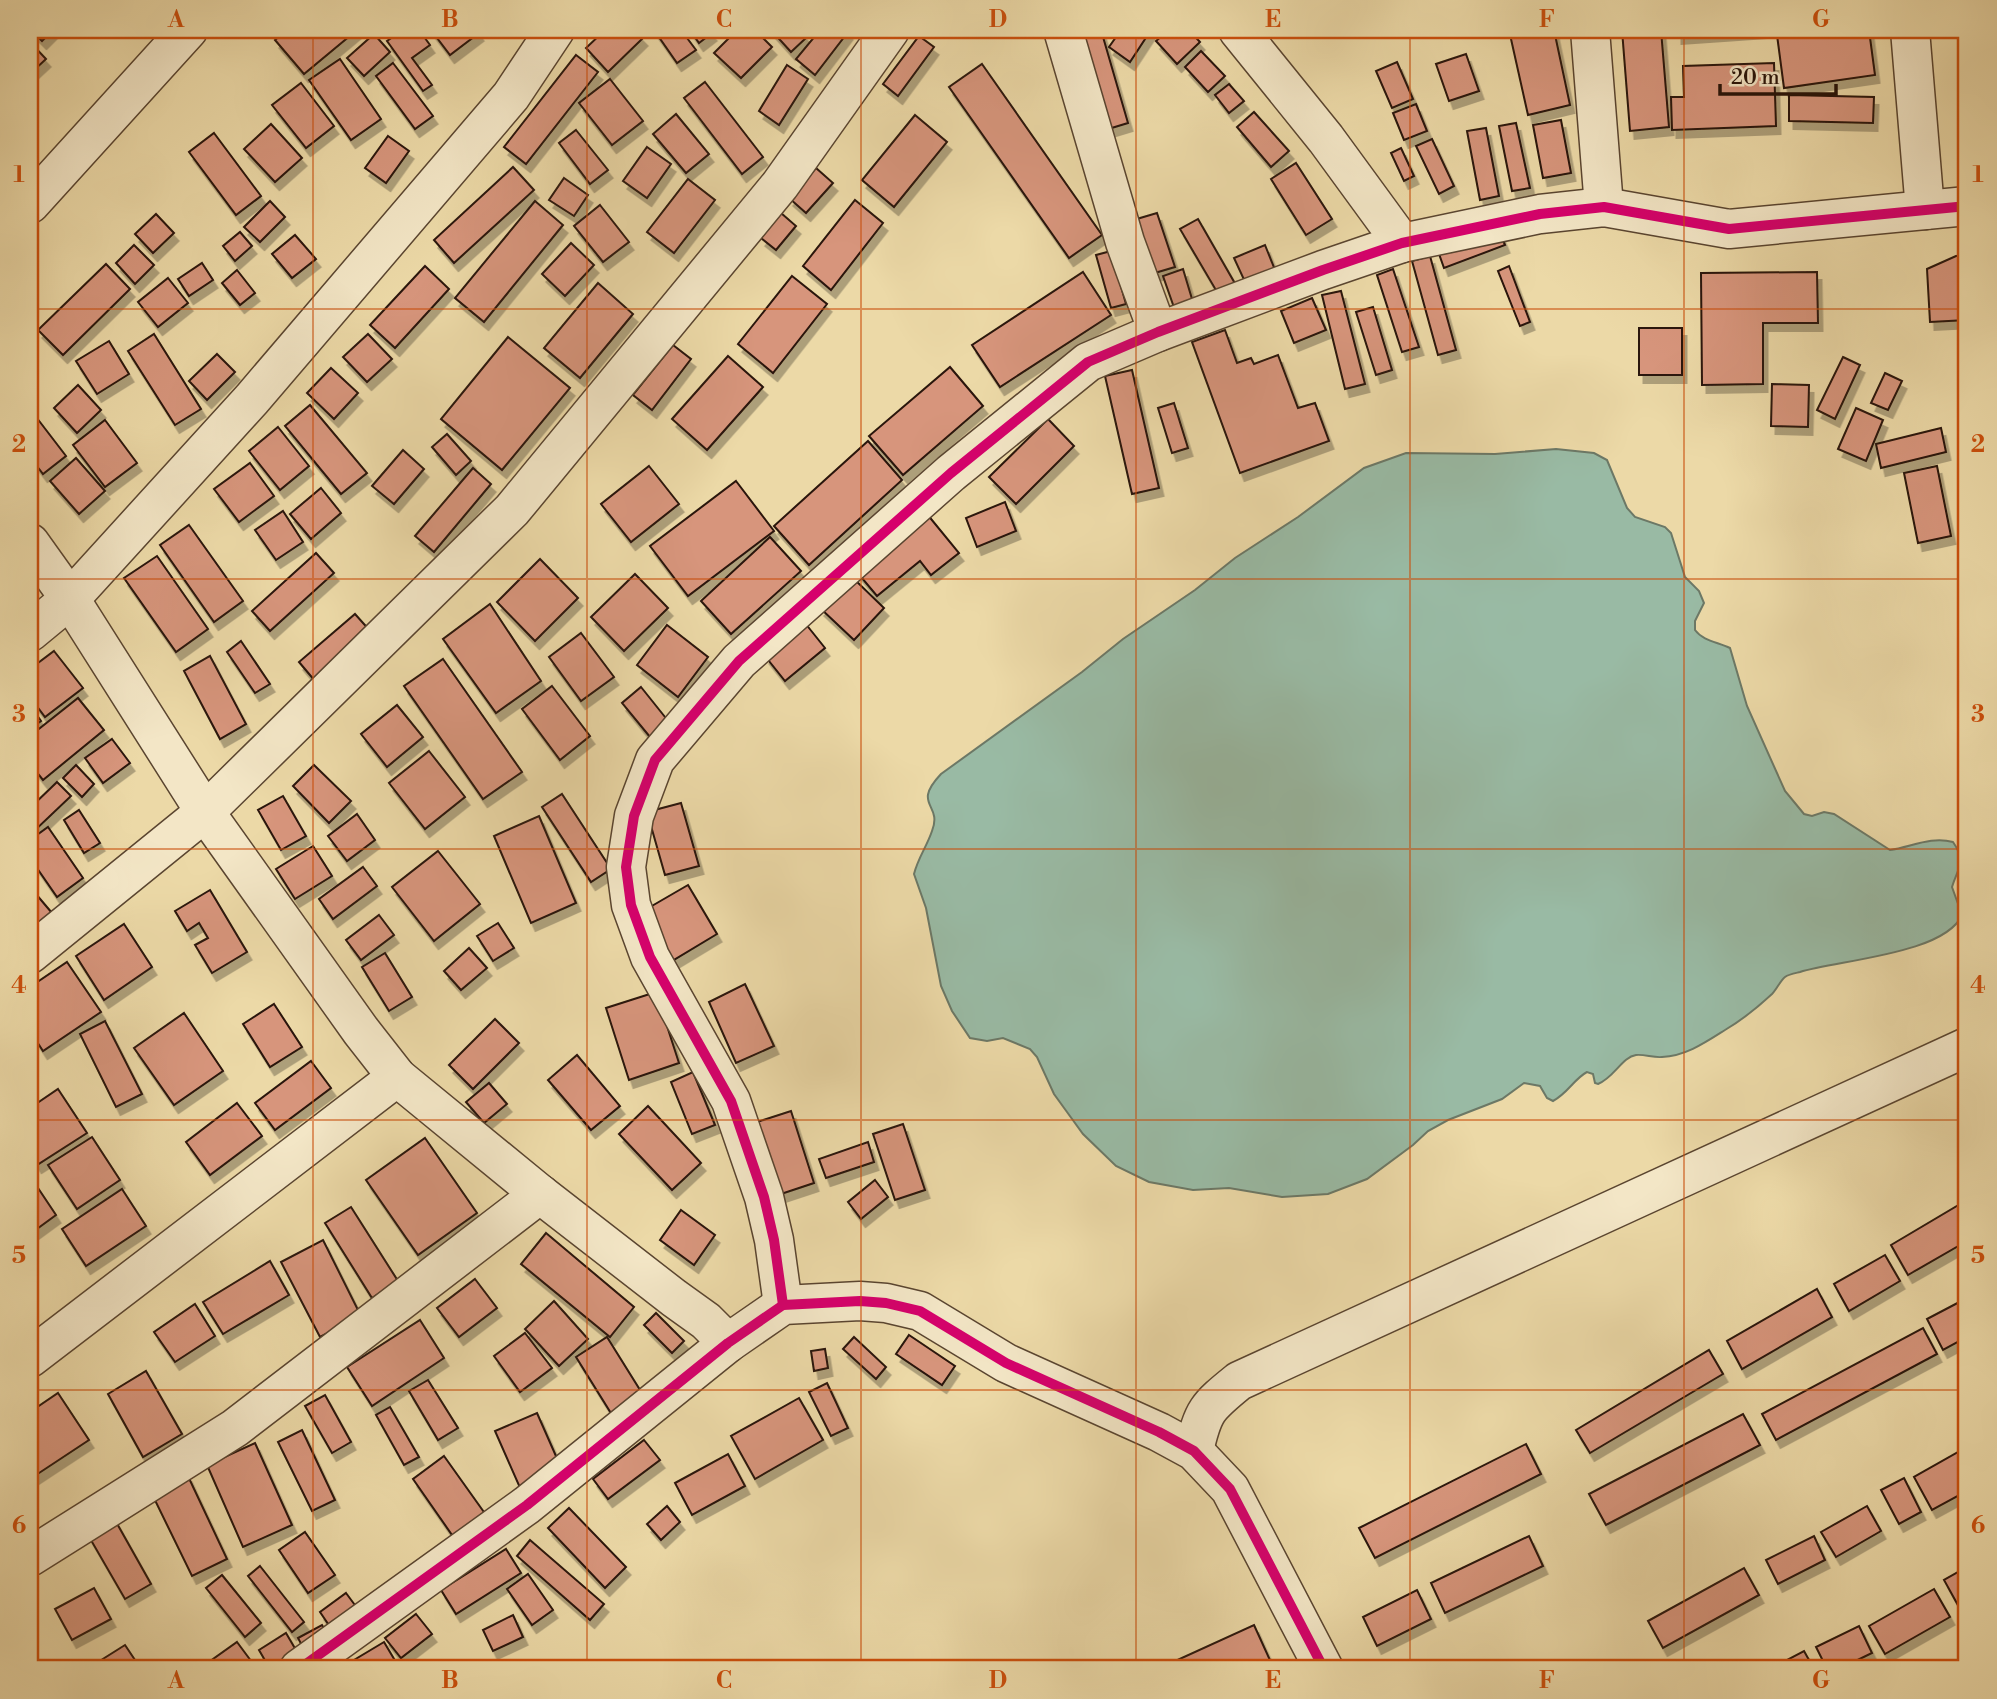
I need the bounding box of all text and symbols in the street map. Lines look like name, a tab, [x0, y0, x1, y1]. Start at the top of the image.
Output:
text: A	[167, 6, 185, 34]
text: B	[441, 6, 459, 34]
text: C	[716, 6, 732, 34]
text: D	[989, 6, 1007, 34]
text: E	[1265, 6, 1281, 34]
text: F	[1539, 6, 1555, 34]
text: G	[1812, 6, 1830, 34]
scale bar	[1720, 52, 1836, 96]
text: 20 m	[1731, 65, 1780, 91]
text: 1	[13, 161, 25, 189]
text: 1	[1972, 161, 1984, 189]
text: 2	[12, 431, 26, 459]
text: 2	[1971, 431, 1985, 459]
text: 3	[12, 701, 26, 729]
text: 3	[1971, 701, 1985, 729]
text: 4	[11, 972, 27, 1000]
text: 4	[1970, 972, 1986, 1000]
text: 5	[12, 1242, 26, 1270]
text: 5	[1971, 1242, 1985, 1270]
text: 6	[12, 1512, 26, 1540]
text: 6	[1971, 1512, 1985, 1540]
text: A	[167, 1667, 185, 1695]
text: B	[441, 1667, 459, 1695]
text: C	[716, 1667, 732, 1695]
text: D	[989, 1667, 1007, 1695]
text: E	[1265, 1667, 1281, 1695]
text: F	[1539, 1667, 1555, 1695]
text: G	[1812, 1667, 1830, 1695]

